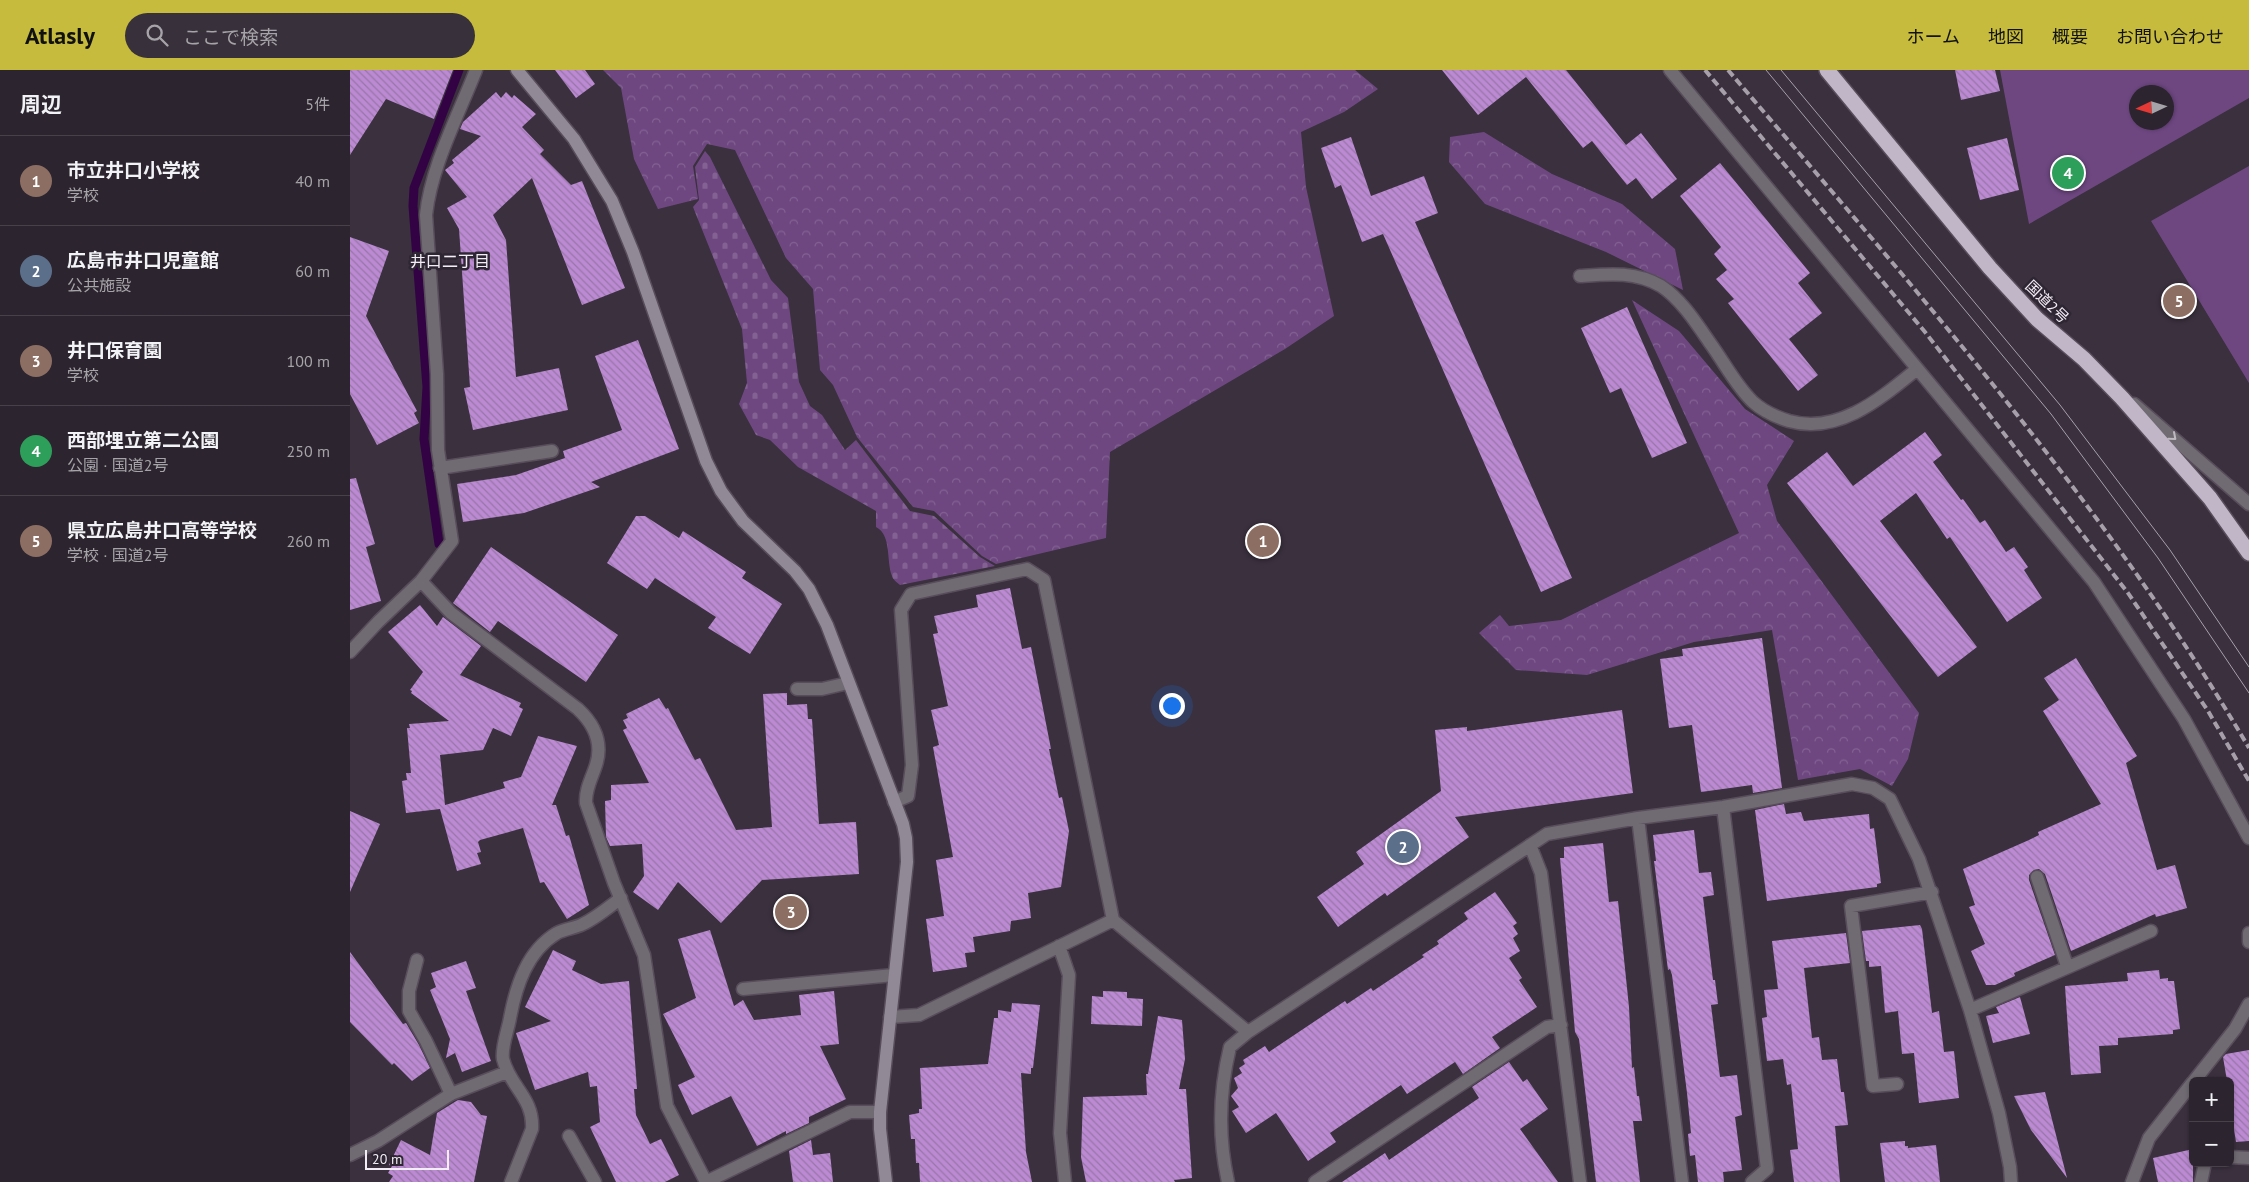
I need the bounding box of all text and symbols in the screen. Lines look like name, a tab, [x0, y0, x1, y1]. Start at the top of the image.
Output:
search box	[125, 13, 475, 58]
text: Atlasly	[25, 20, 95, 51]
icon: search	[143, 21, 171, 49]
text: ここで検索	[183, 25, 278, 49]
text: ホーム	[1907, 25, 1960, 48]
text: 地図	[1988, 25, 2024, 48]
text: 概要	[2052, 25, 2088, 48]
text: お問い合わせ	[2116, 25, 2224, 48]
north arrow	[2129, 85, 2174, 130]
text: 周辺	[20, 91, 62, 118]
text: 5件	[305, 94, 330, 114]
pin: 4	[2052, 154, 2084, 192]
text: 市立井口小学校	[67, 158, 200, 182]
text: 1	[31, 171, 41, 191]
text: 40 m	[295, 171, 330, 191]
text: 学校	[67, 185, 99, 205]
text: 広島市井口児童館	[67, 248, 219, 272]
district label: 井口二丁目	[410, 251, 490, 271]
text: 2	[31, 261, 41, 281]
text: 60 m	[295, 261, 330, 281]
text: 公共施設	[67, 275, 131, 295]
street label: 国道2号	[2022, 276, 2073, 327]
pin: 5	[2163, 282, 2195, 320]
text: 井口保育園	[67, 338, 162, 362]
text: 3	[31, 351, 41, 371]
text: 100 m	[287, 351, 330, 371]
text: 学校	[67, 365, 99, 385]
text: 西部埋立第二公園	[67, 428, 219, 452]
one-way arrow	[2167, 432, 2176, 441]
text: 4	[31, 441, 41, 461]
text: 250 m	[287, 441, 330, 461]
text: 公園 · 国道2号	[67, 455, 169, 475]
text: 県立広島井口高等学校	[67, 518, 257, 542]
pin: 1	[1247, 522, 1279, 560]
text: 5	[31, 531, 41, 551]
text: 260 m	[287, 531, 330, 551]
text: 学校 · 国道2号	[67, 545, 169, 565]
your location	[1159, 693, 1185, 719]
pin: 2	[1387, 828, 1419, 866]
pin: 3	[775, 893, 807, 931]
map controls	[2189, 1077, 2234, 1167]
button: +	[2189, 1077, 2234, 1122]
button: −	[2189, 1122, 2234, 1167]
scale bar	[365, 1147, 449, 1170]
text: 20 m	[372, 1150, 402, 1168]

